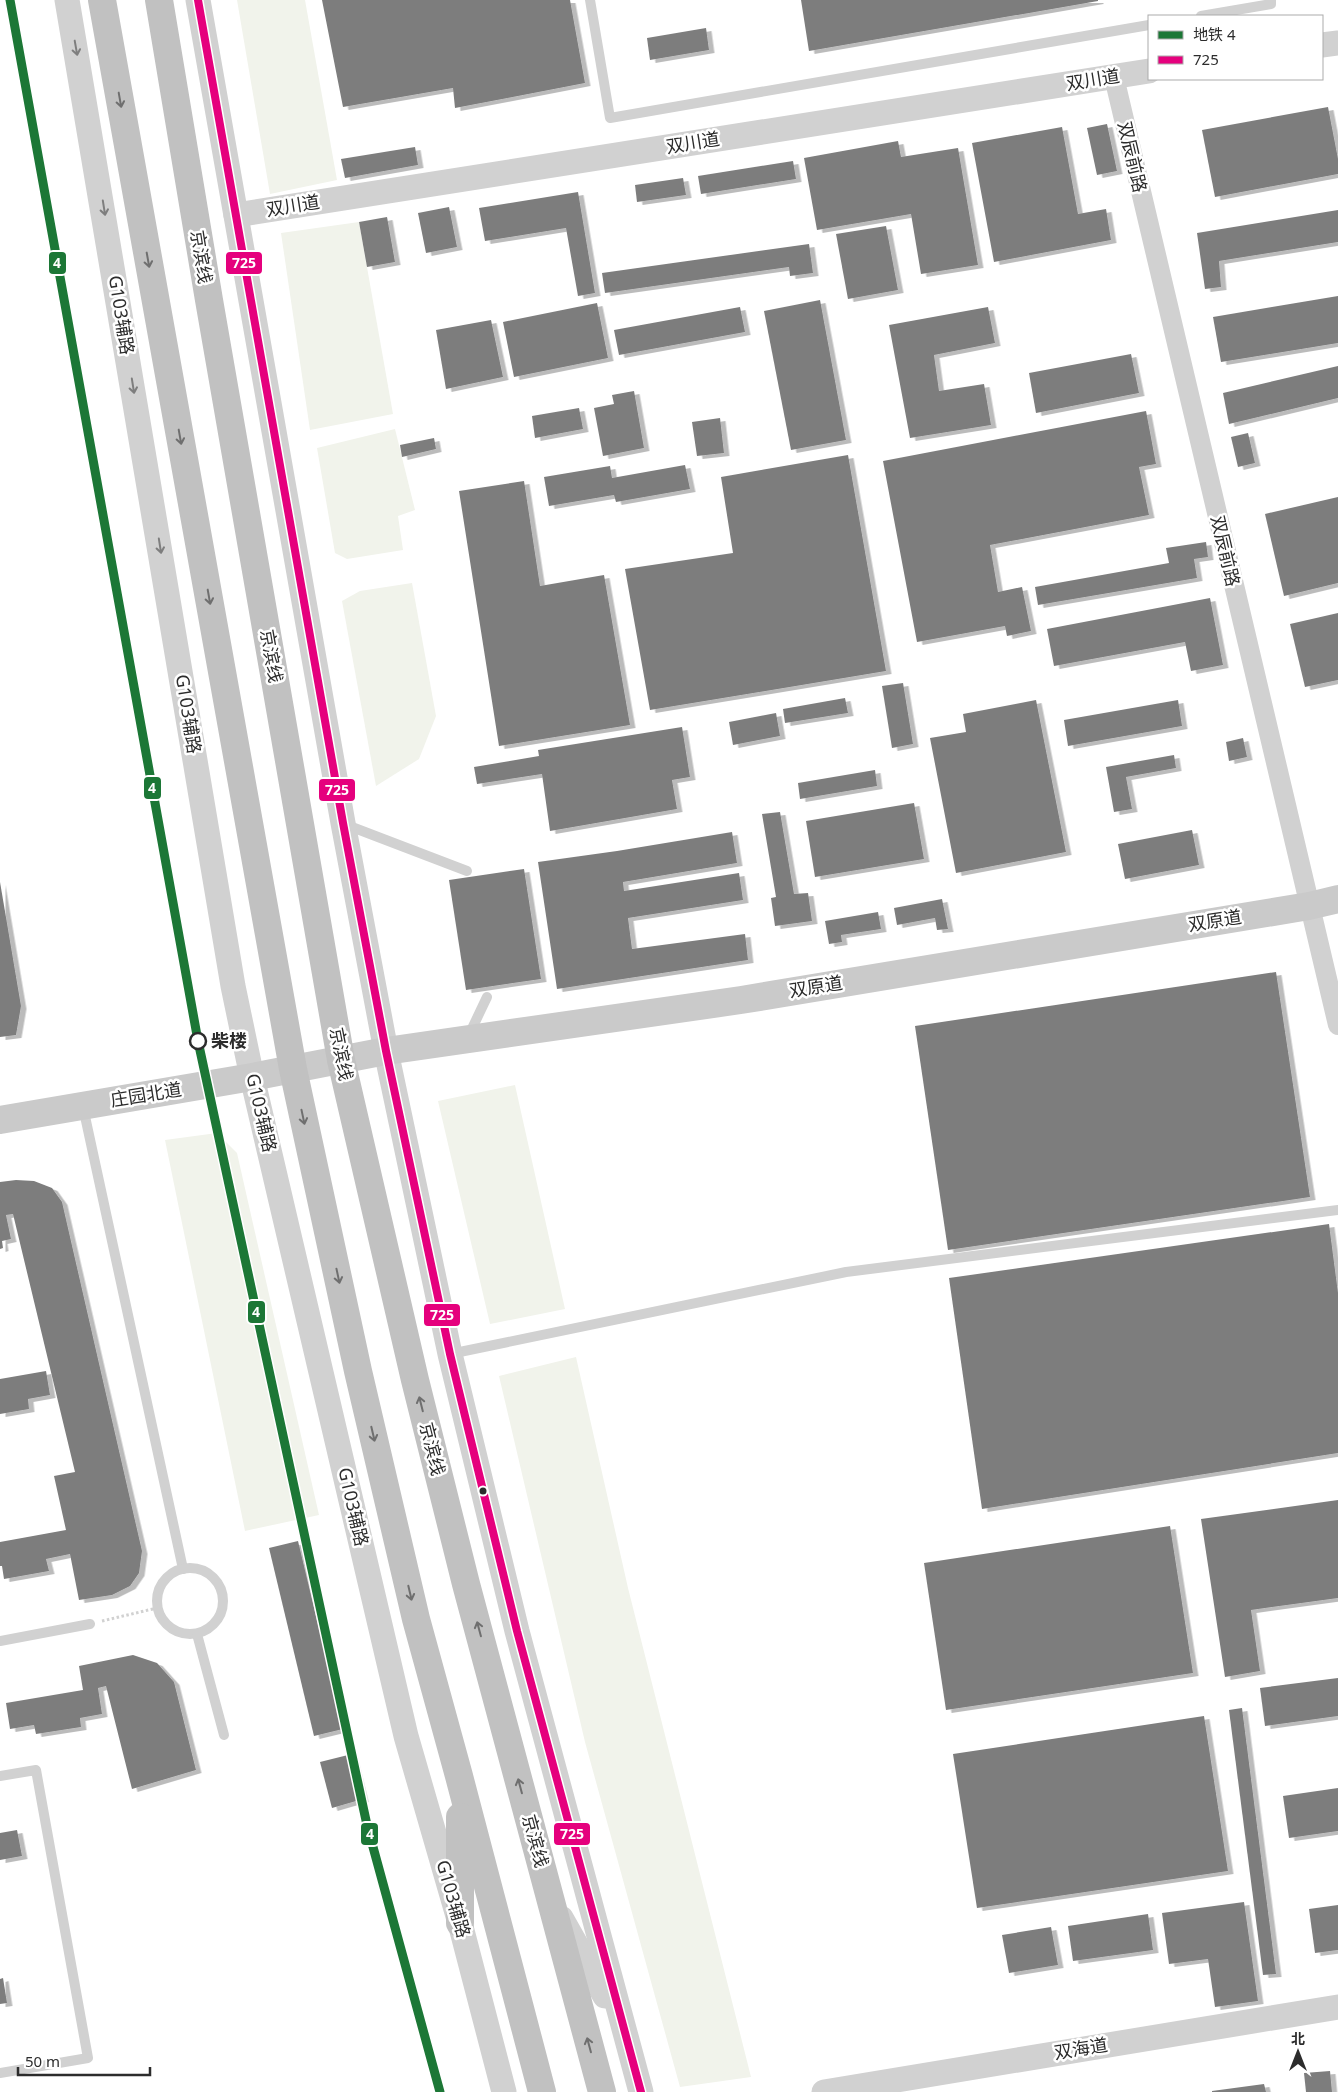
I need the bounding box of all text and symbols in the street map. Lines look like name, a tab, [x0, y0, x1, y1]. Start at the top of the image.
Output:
legend	[1148, 15, 1323, 80]
text: 地铁 4	[1193, 24, 1236, 44]
one-way arrow	[71, 40, 81, 56]
text: 725	[1193, 49, 1219, 69]
street label: 双川道	[1064, 63, 1121, 95]
one-way arrow	[115, 91, 125, 107]
street label: 双辰前路	[1113, 119, 1153, 195]
street label: 双川道	[664, 126, 721, 158]
street label: 双川道	[264, 189, 321, 221]
one-way arrow	[99, 200, 109, 216]
street label: 京滨线	[186, 228, 218, 285]
line badge: 4	[48, 251, 67, 275]
one-way arrow	[144, 251, 154, 267]
line badge: 725	[225, 251, 263, 275]
text: 4	[53, 253, 61, 272]
text: 725	[232, 253, 256, 272]
street label: G103辅路	[104, 273, 140, 356]
one-way arrow	[128, 377, 138, 393]
one-way arrow	[176, 428, 185, 444]
street label: 双辰前路	[1206, 513, 1246, 589]
one-way arrow	[155, 538, 165, 554]
one-way arrow	[204, 588, 214, 604]
street label: 京滨线	[255, 627, 288, 684]
street label: G103辅路	[171, 672, 207, 755]
line badge: 4	[143, 776, 162, 800]
text: 4	[148, 778, 156, 797]
line badge: 725	[318, 778, 356, 802]
text: 725	[325, 780, 349, 799]
street label: 双原道	[1186, 904, 1243, 936]
street label: 双原道	[787, 970, 844, 1002]
street label: 京滨线	[325, 1025, 359, 1083]
place label: 柴楼	[211, 1028, 247, 1052]
marker: 柴楼	[189, 1032, 207, 1050]
street label: G103辅路	[241, 1071, 283, 1154]
street label: 庄园北道	[108, 1077, 183, 1111]
one-way arrow	[299, 1109, 308, 1125]
one-way arrow	[334, 1267, 343, 1283]
line badge: 4	[247, 1300, 266, 1324]
text: 4	[252, 1302, 260, 1321]
line badge: 725	[423, 1303, 461, 1327]
text: 725	[430, 1305, 454, 1324]
one-way arrow	[416, 1397, 425, 1413]
street label: 京滨线	[415, 1420, 451, 1478]
one-way arrow	[369, 1426, 378, 1442]
street label: G103辅路	[333, 1465, 375, 1548]
unlabelled marker	[478, 1486, 488, 1496]
one-way arrow	[406, 1584, 415, 1600]
one-way arrow	[473, 1622, 483, 1638]
one-way arrow	[515, 1779, 525, 1795]
street label: 京滨线	[517, 1812, 555, 1870]
line badge: 4	[360, 1822, 379, 1846]
line badge: 725	[553, 1822, 591, 1846]
text: 4	[366, 1824, 374, 1843]
text: 725	[560, 1824, 584, 1843]
street label: G103辅路	[431, 1857, 477, 1940]
north arrow	[1273, 2027, 1323, 2077]
text: 北	[1291, 2029, 1305, 2048]
street label: 双海道	[1052, 2032, 1109, 2064]
one-way arrow	[584, 2037, 594, 2053]
scale bar	[18, 2044, 150, 2076]
text: 50 m	[25, 2051, 60, 2071]

